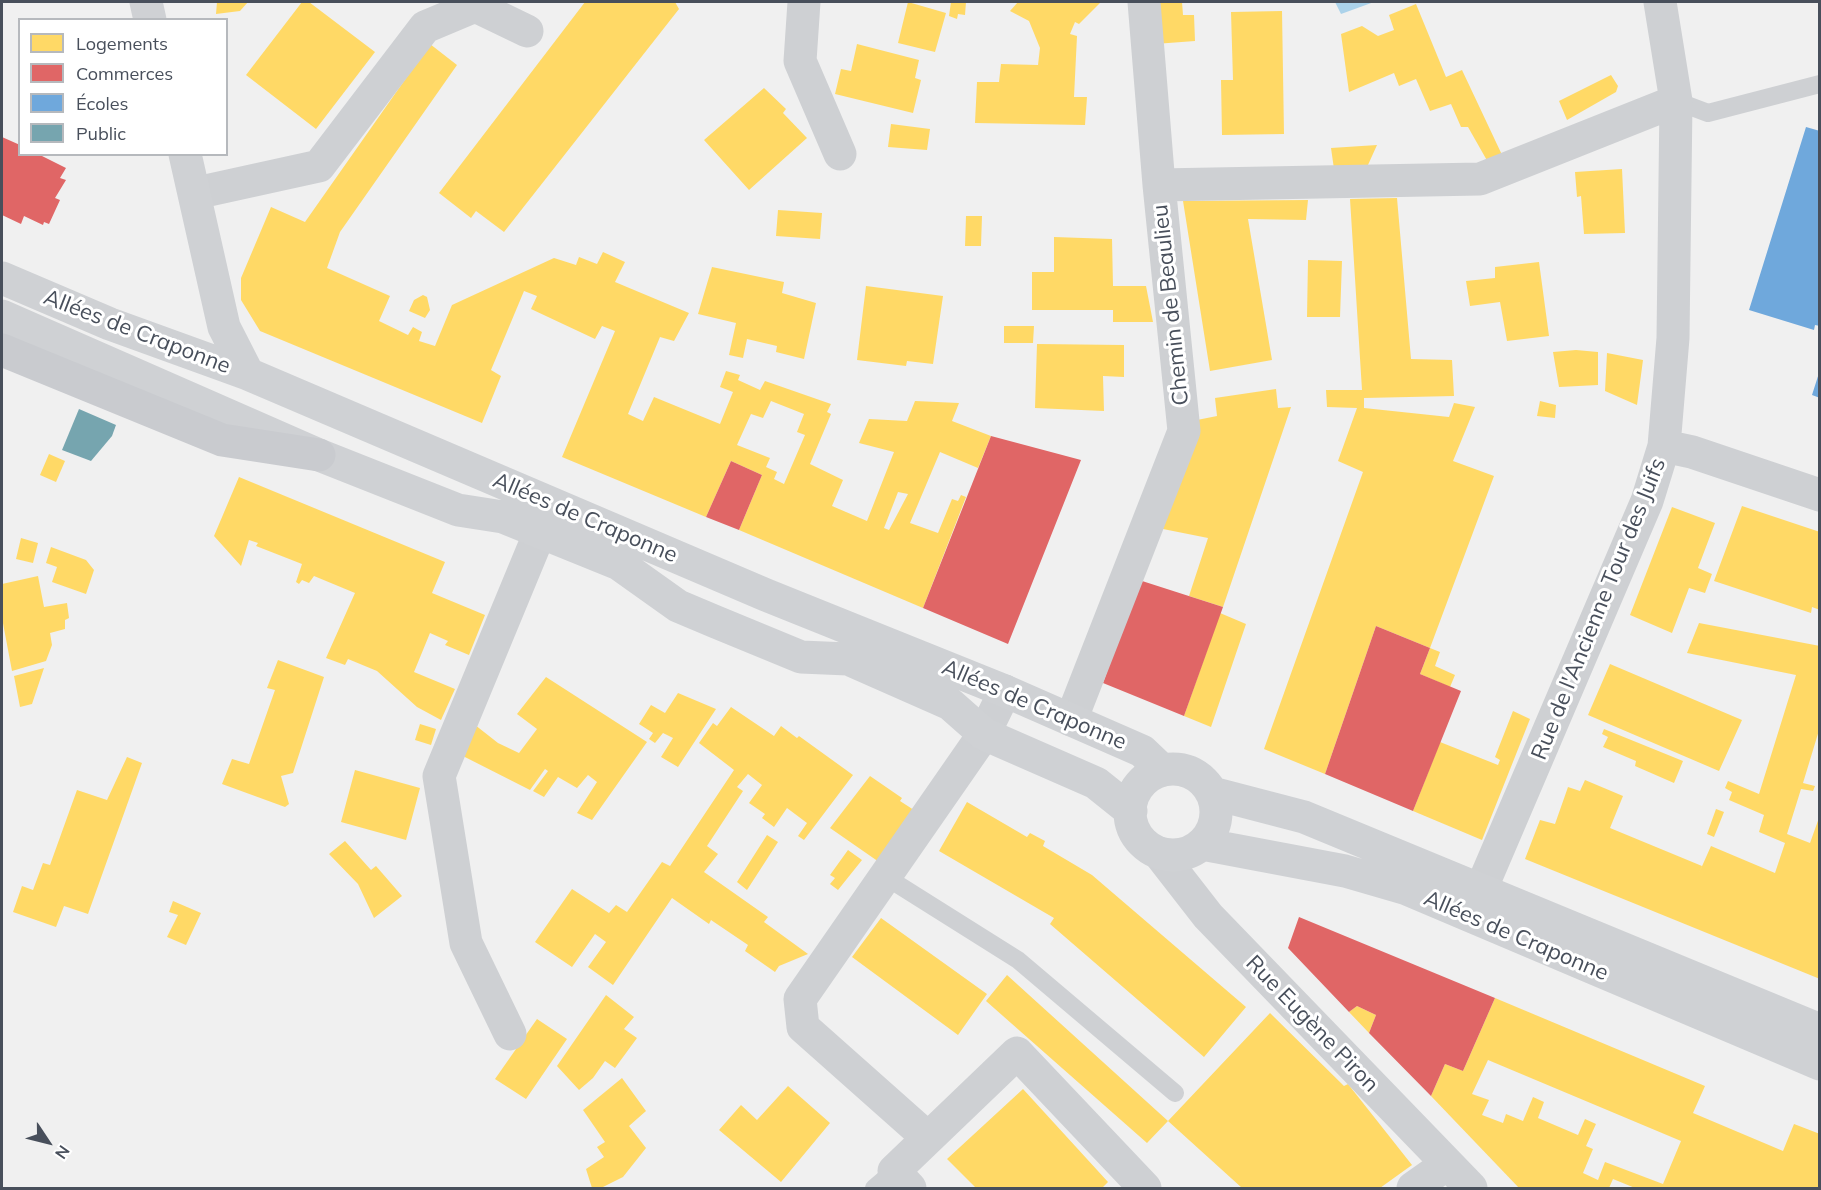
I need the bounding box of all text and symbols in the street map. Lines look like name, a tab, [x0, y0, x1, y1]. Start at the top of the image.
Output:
legend	[18, 18, 228, 156]
text: Logements	[76, 32, 168, 55]
text: Commerces	[76, 62, 173, 85]
text: Écoles	[76, 92, 129, 115]
text: Public	[76, 122, 126, 145]
street label: Chemin de Beaulieu	[1147, 203, 1195, 407]
street label: Allées de Craponne	[40, 284, 234, 380]
street label: Rue de l'Ancienne Tour des Juifs	[1526, 454, 1672, 764]
street label: Allées de Craponne	[489, 467, 681, 569]
street label: Allées de Craponne	[938, 654, 1130, 756]
street label: Allées de Craponne	[1420, 885, 1612, 987]
street label: Rue Eugène Piron	[1240, 950, 1384, 1098]
north arrow	[18, 1112, 78, 1172]
text: N	[51, 1142, 74, 1163]

